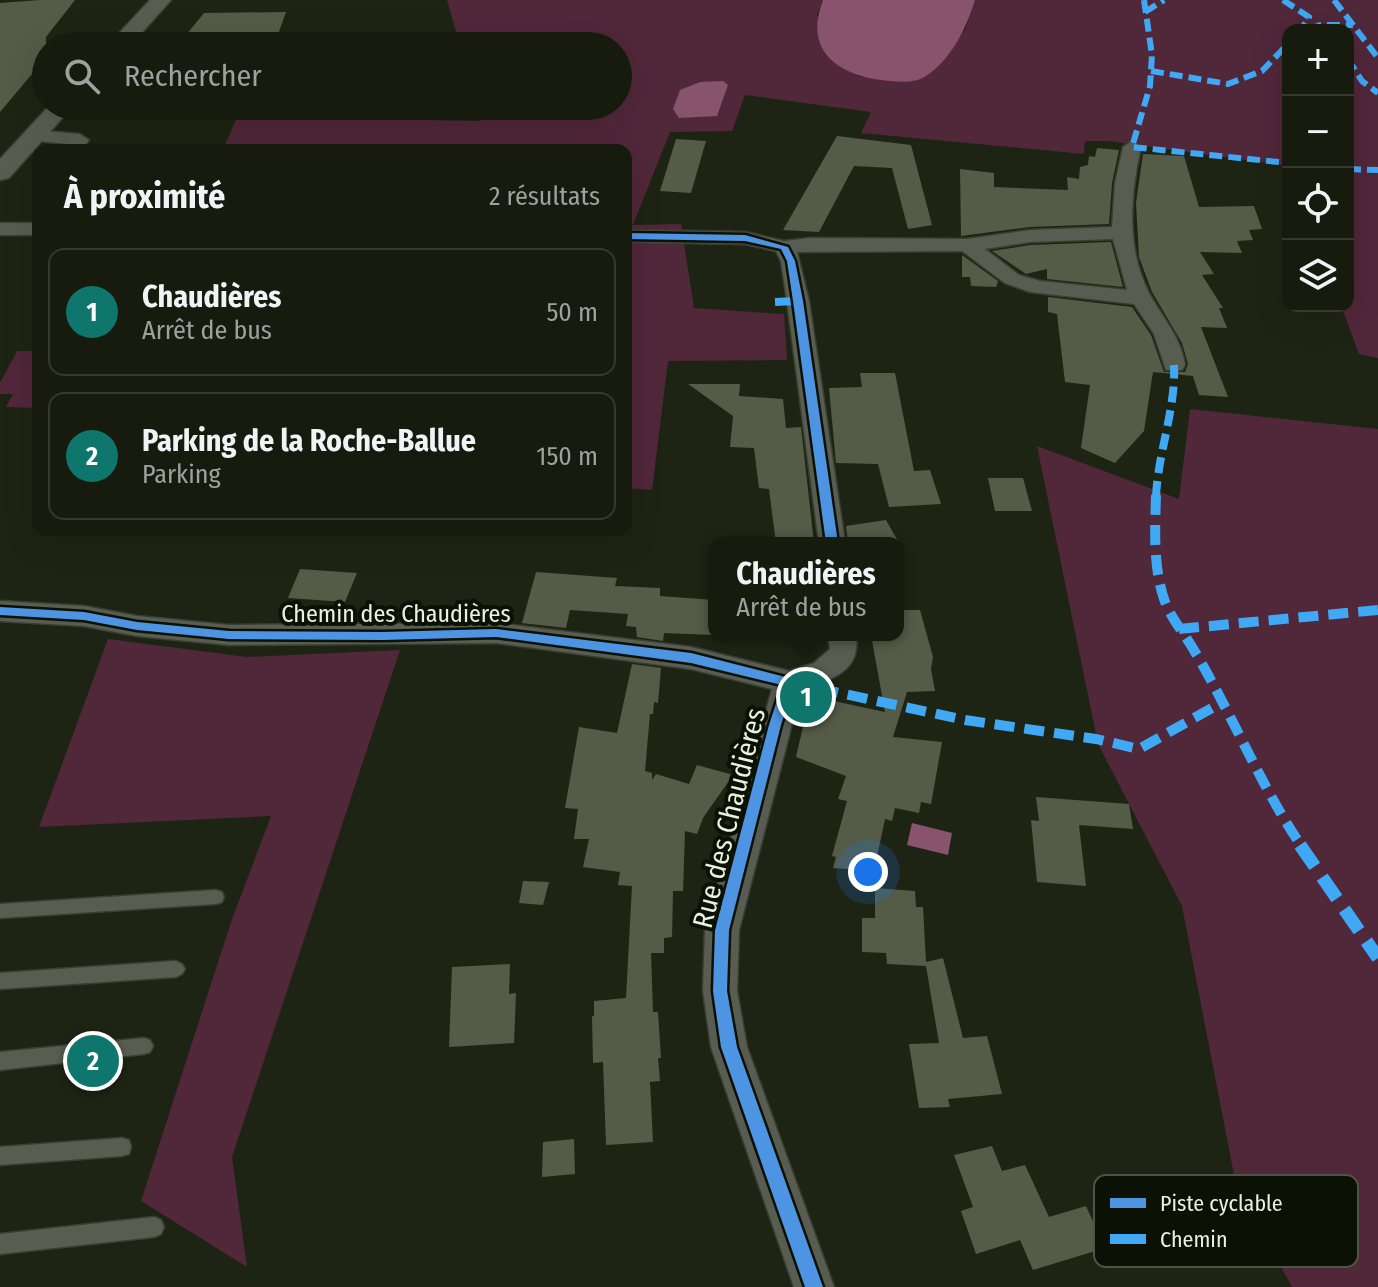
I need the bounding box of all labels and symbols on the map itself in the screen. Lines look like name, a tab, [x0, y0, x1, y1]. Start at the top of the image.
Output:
street label: Chemin des Chaudières	[281, 600, 511, 628]
pin: 1	[780, 667, 832, 727]
street label: Rue des Chaudières	[686, 705, 772, 931]
your location	[848, 852, 888, 892]
pin: 2	[67, 1031, 119, 1091]
legend	[1094, 1175, 1358, 1267]
text: Piste cyclable	[1160, 1190, 1283, 1217]
text: Chemin	[1160, 1226, 1227, 1253]

